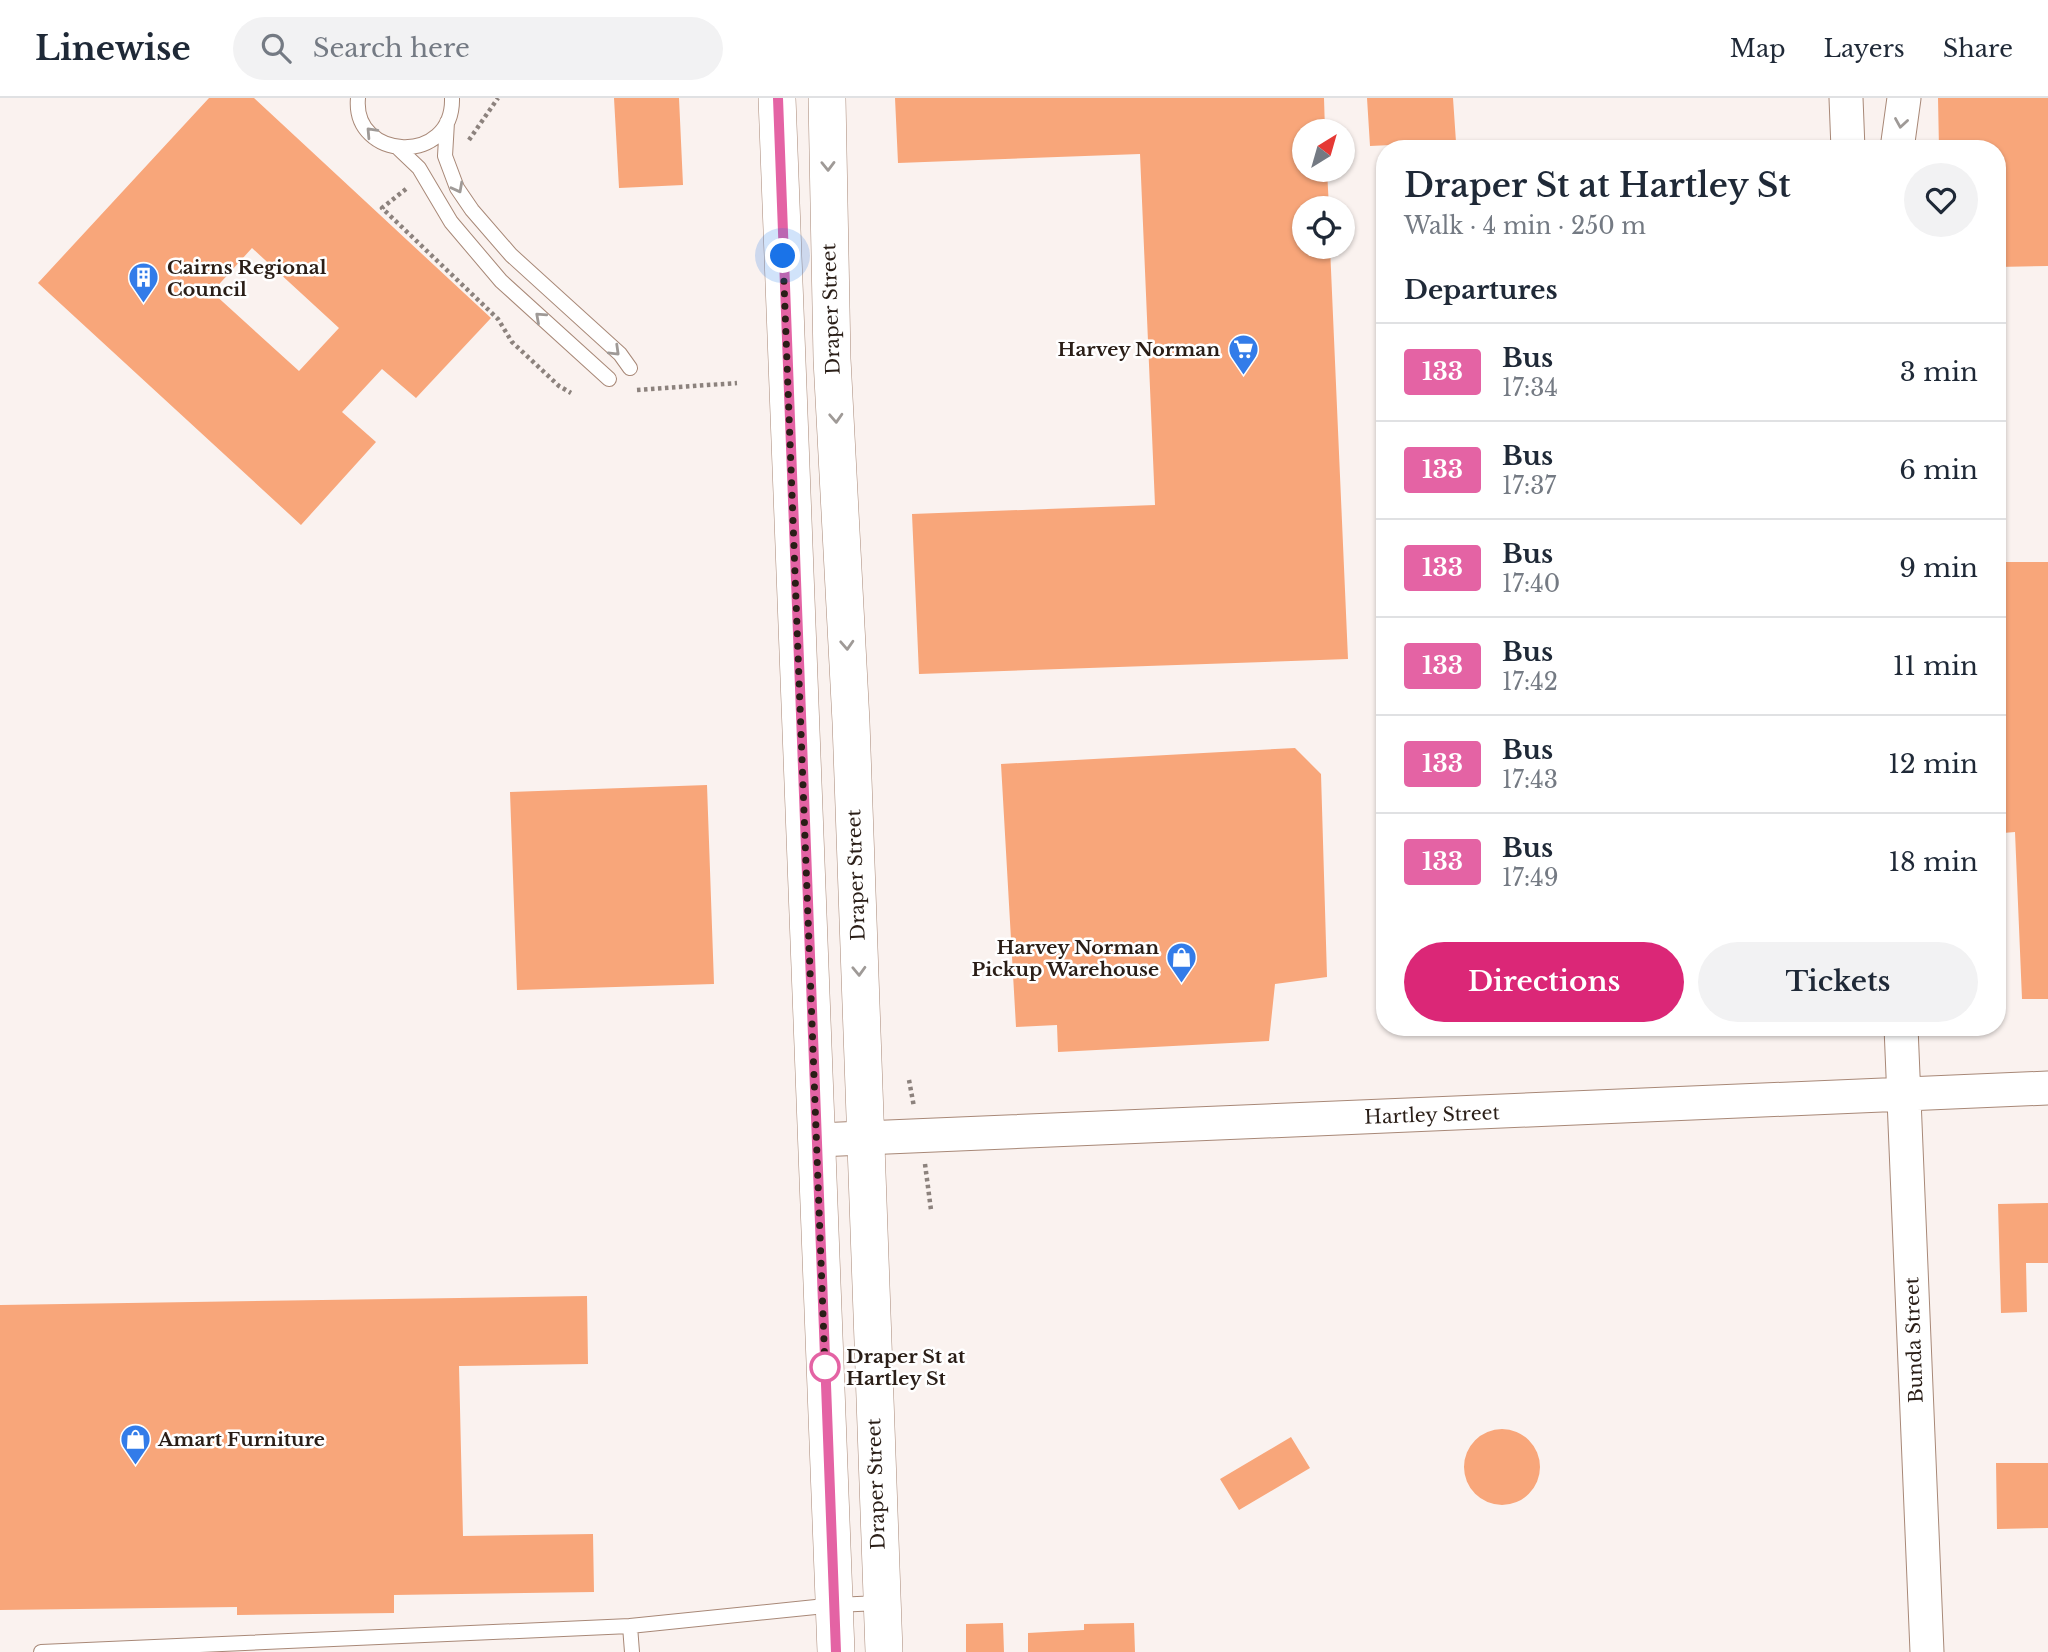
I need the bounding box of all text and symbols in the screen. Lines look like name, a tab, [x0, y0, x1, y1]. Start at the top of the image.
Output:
search box	[233, 17, 723, 80]
text: Linewise	[35, 28, 191, 69]
icon: search	[257, 29, 295, 67]
text: Search here	[313, 32, 470, 64]
text: Map	[1730, 34, 1786, 63]
text: Layers	[1824, 34, 1905, 63]
text: Share	[1943, 34, 2013, 63]
one-way arrow	[1894, 118, 1909, 129]
north arrow	[1292, 119, 1354, 182]
map controls	[1292, 119, 1355, 259]
one-way arrow	[367, 127, 379, 140]
one-way arrow	[820, 161, 836, 172]
button: heart	[1904, 163, 1978, 237]
text: Draper St at Hartley St	[1404, 165, 1791, 206]
one-way arrow	[450, 180, 464, 193]
button: locate	[1292, 196, 1355, 259]
text: Walk · 4 min · 250 m	[1404, 212, 1646, 240]
your location	[765, 238, 800, 273]
street label: Draper Street	[817, 242, 845, 375]
place label: Cairns Regional Council	[167, 256, 327, 301]
building icon: Cairns Regional Council	[127, 261, 161, 305]
text: Departures	[1404, 274, 1558, 306]
one-way arrow	[535, 312, 548, 325]
supermarket icon: Harvey Norman	[1226, 332, 1260, 376]
place label: Harvey Norman	[1058, 338, 1220, 361]
one-way arrow	[607, 342, 620, 355]
text: Bus	[1502, 342, 1553, 374]
text: 3 min	[1900, 356, 1978, 388]
text: 133	[1422, 357, 1463, 386]
text: 17:34	[1502, 374, 1558, 402]
one-way arrow	[828, 413, 843, 424]
text: Bus	[1502, 440, 1553, 472]
text: 6 min	[1899, 454, 1978, 486]
text: 133	[1422, 455, 1463, 484]
text: 17:37	[1502, 472, 1556, 500]
text: Bus	[1502, 538, 1553, 570]
text: 9 min	[1899, 552, 1978, 584]
text: 133	[1422, 553, 1463, 582]
text: 17:40	[1502, 570, 1560, 598]
text: Bus	[1502, 636, 1553, 668]
one-way arrow	[840, 640, 855, 651]
text: 11 min	[1893, 650, 1978, 682]
text: 133	[1422, 651, 1463, 680]
text: 17:42	[1502, 668, 1558, 696]
text: Bus	[1502, 734, 1553, 766]
text: 12 min	[1888, 748, 1978, 780]
text: 133	[1422, 749, 1463, 778]
text: 17:43	[1502, 766, 1558, 794]
street label: Draper Street	[842, 808, 870, 941]
text: Bus	[1502, 832, 1553, 864]
text: 18 min	[1889, 846, 1978, 878]
text: 133	[1422, 847, 1463, 876]
text: 17:49	[1502, 864, 1559, 892]
place label: Harvey Norman Pickup Warehouse	[972, 936, 1159, 981]
shop icon: Harvey Norman Pickup Warehouse	[1165, 941, 1199, 985]
button: Directions	[1404, 942, 1684, 1022]
button: Tickets	[1698, 942, 1978, 1022]
one-way arrow	[852, 965, 867, 976]
street label: Hartley Street	[1364, 1101, 1501, 1129]
street label: Bunda Street	[1900, 1276, 1928, 1403]
place label: Draper St at Hartley St	[846, 1345, 966, 1390]
marker: Draper St at Hartley St	[810, 1352, 840, 1382]
street label: Draper Street	[862, 1417, 890, 1550]
shop icon: Amart Furniture	[118, 1422, 152, 1466]
place label: Amart Furniture	[157, 1428, 325, 1451]

